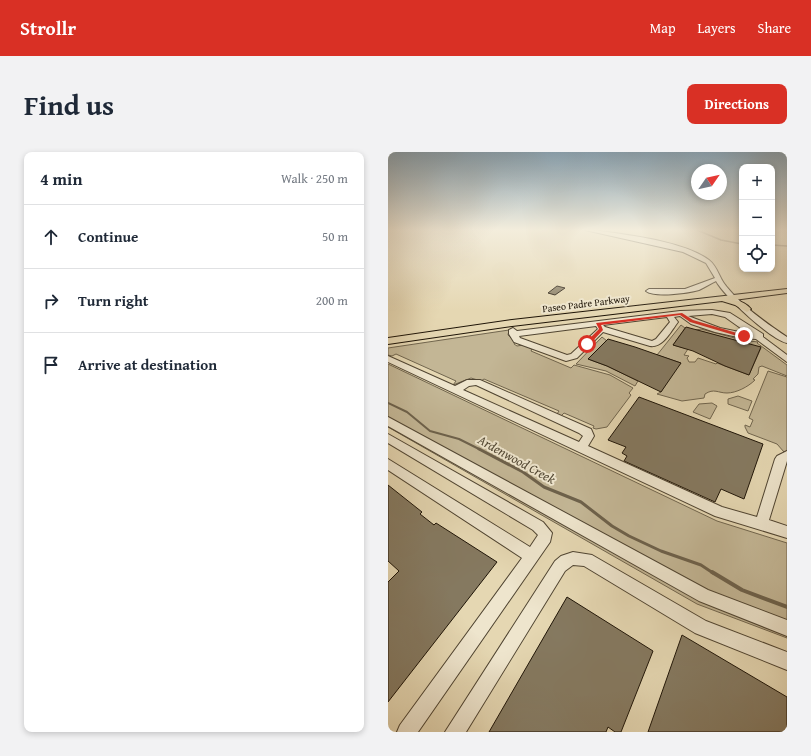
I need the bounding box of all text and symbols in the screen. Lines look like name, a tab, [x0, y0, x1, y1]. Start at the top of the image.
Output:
text: Strollr	[20, 14, 76, 42]
text: Map	[650, 18, 676, 38]
text: Layers	[698, 18, 736, 38]
text: Share	[758, 18, 791, 38]
text: Find us	[24, 84, 114, 125]
button: Directions	[687, 84, 787, 124]
north arrow	[691, 164, 727, 200]
map controls	[739, 164, 775, 272]
button: +	[739, 164, 775, 200]
text: 4 min	[40, 166, 82, 191]
text: Walk · 250 m	[281, 169, 348, 188]
button: −	[739, 200, 775, 236]
icon: ahead	[40, 226, 62, 248]
text: Continue	[78, 226, 139, 247]
text: 50 m	[322, 227, 348, 246]
button: locate	[739, 236, 775, 272]
icon: right	[40, 290, 62, 312]
text: Turn right	[78, 290, 149, 311]
text: 200 m	[316, 291, 348, 310]
street label: Paseo Padre Parkway	[541, 291, 631, 316]
route end	[735, 327, 753, 345]
route start	[578, 335, 596, 353]
icon: arrive	[40, 354, 62, 376]
text: Arrive at destination	[78, 354, 217, 375]
water label: Ardenwood Creek	[474, 430, 559, 489]

